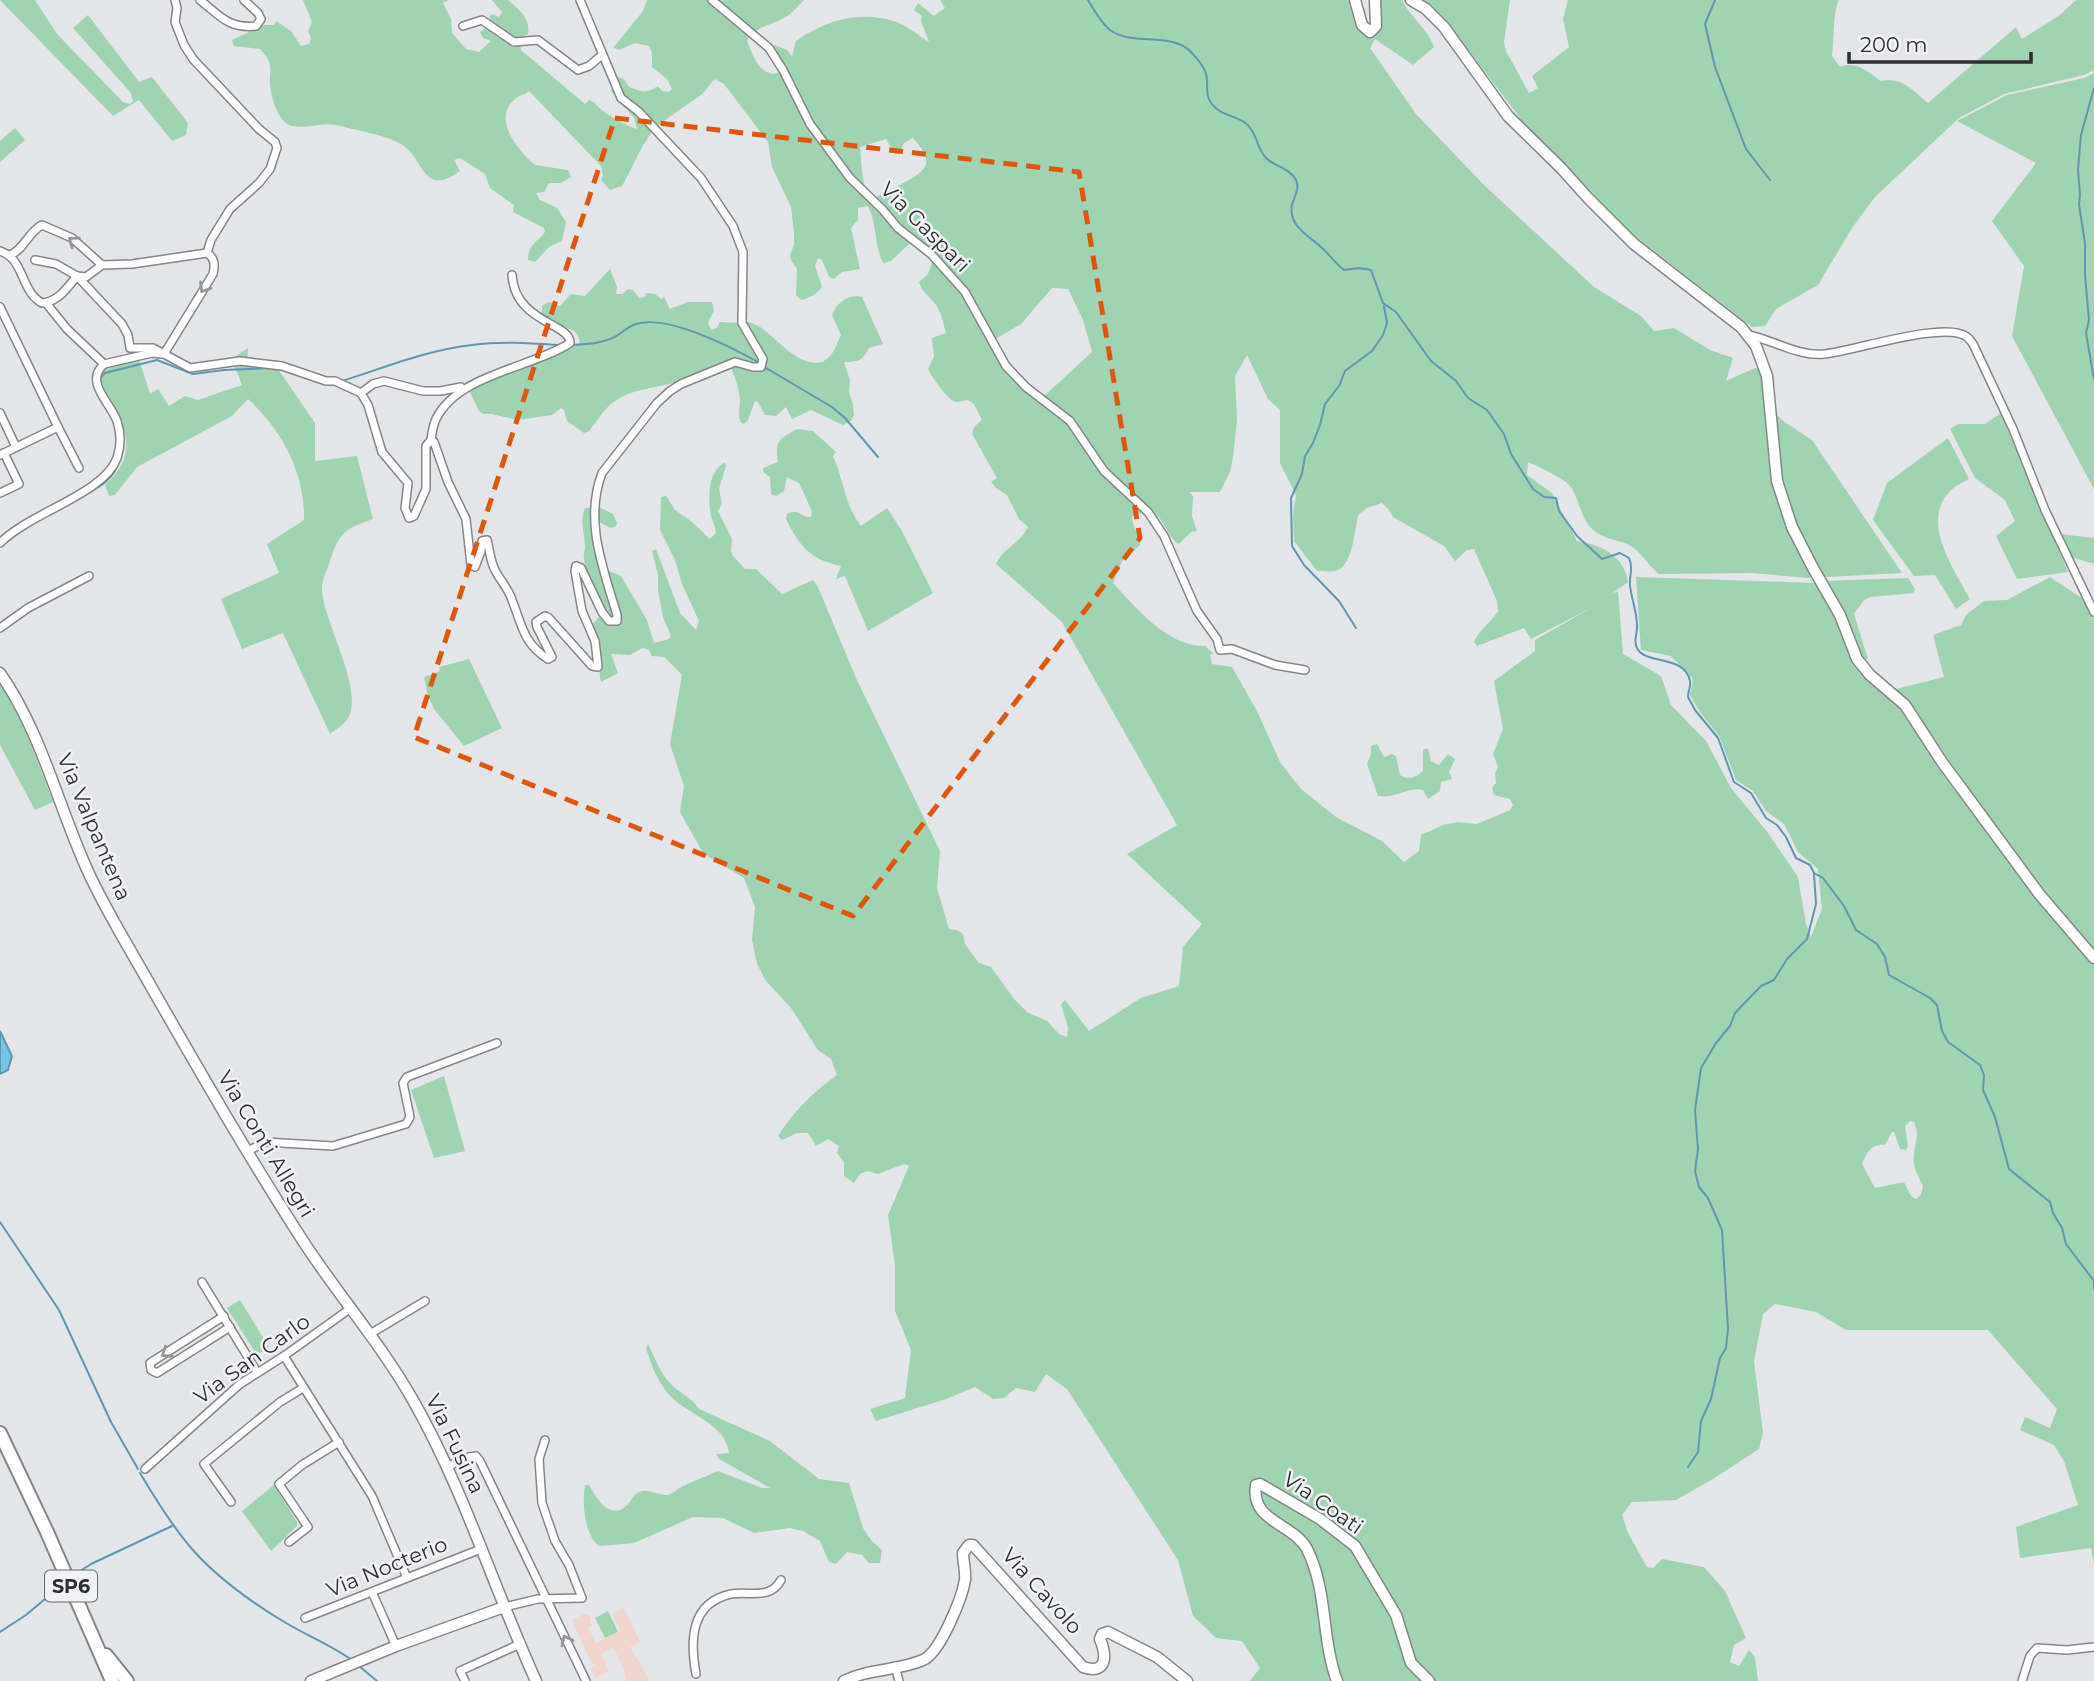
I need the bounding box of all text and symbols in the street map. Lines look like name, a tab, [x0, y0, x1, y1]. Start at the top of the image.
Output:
scale bar	[1849, 21, 2031, 65]
text: 200 m	[1860, 32, 1927, 57]
street label: Via Gaspari	[875, 176, 976, 277]
one-way arrow	[68, 237, 81, 249]
one-way arrow	[199, 281, 212, 294]
street label: Via Valpantena	[52, 749, 137, 904]
street label: Via Conti Allegri	[213, 1066, 320, 1222]
street label: Via San Carlo	[189, 1308, 314, 1409]
one-way arrow	[161, 1345, 174, 1358]
street label: Via Fusina	[421, 1390, 490, 1498]
street label: Via Coati	[1278, 1466, 1368, 1539]
street label: Via Nocterio	[323, 1531, 451, 1602]
street label: Via Cavolo	[997, 1542, 1088, 1639]
road number: SP6	[45, 1570, 97, 1602]
one-way arrow	[560, 1635, 574, 1647]

